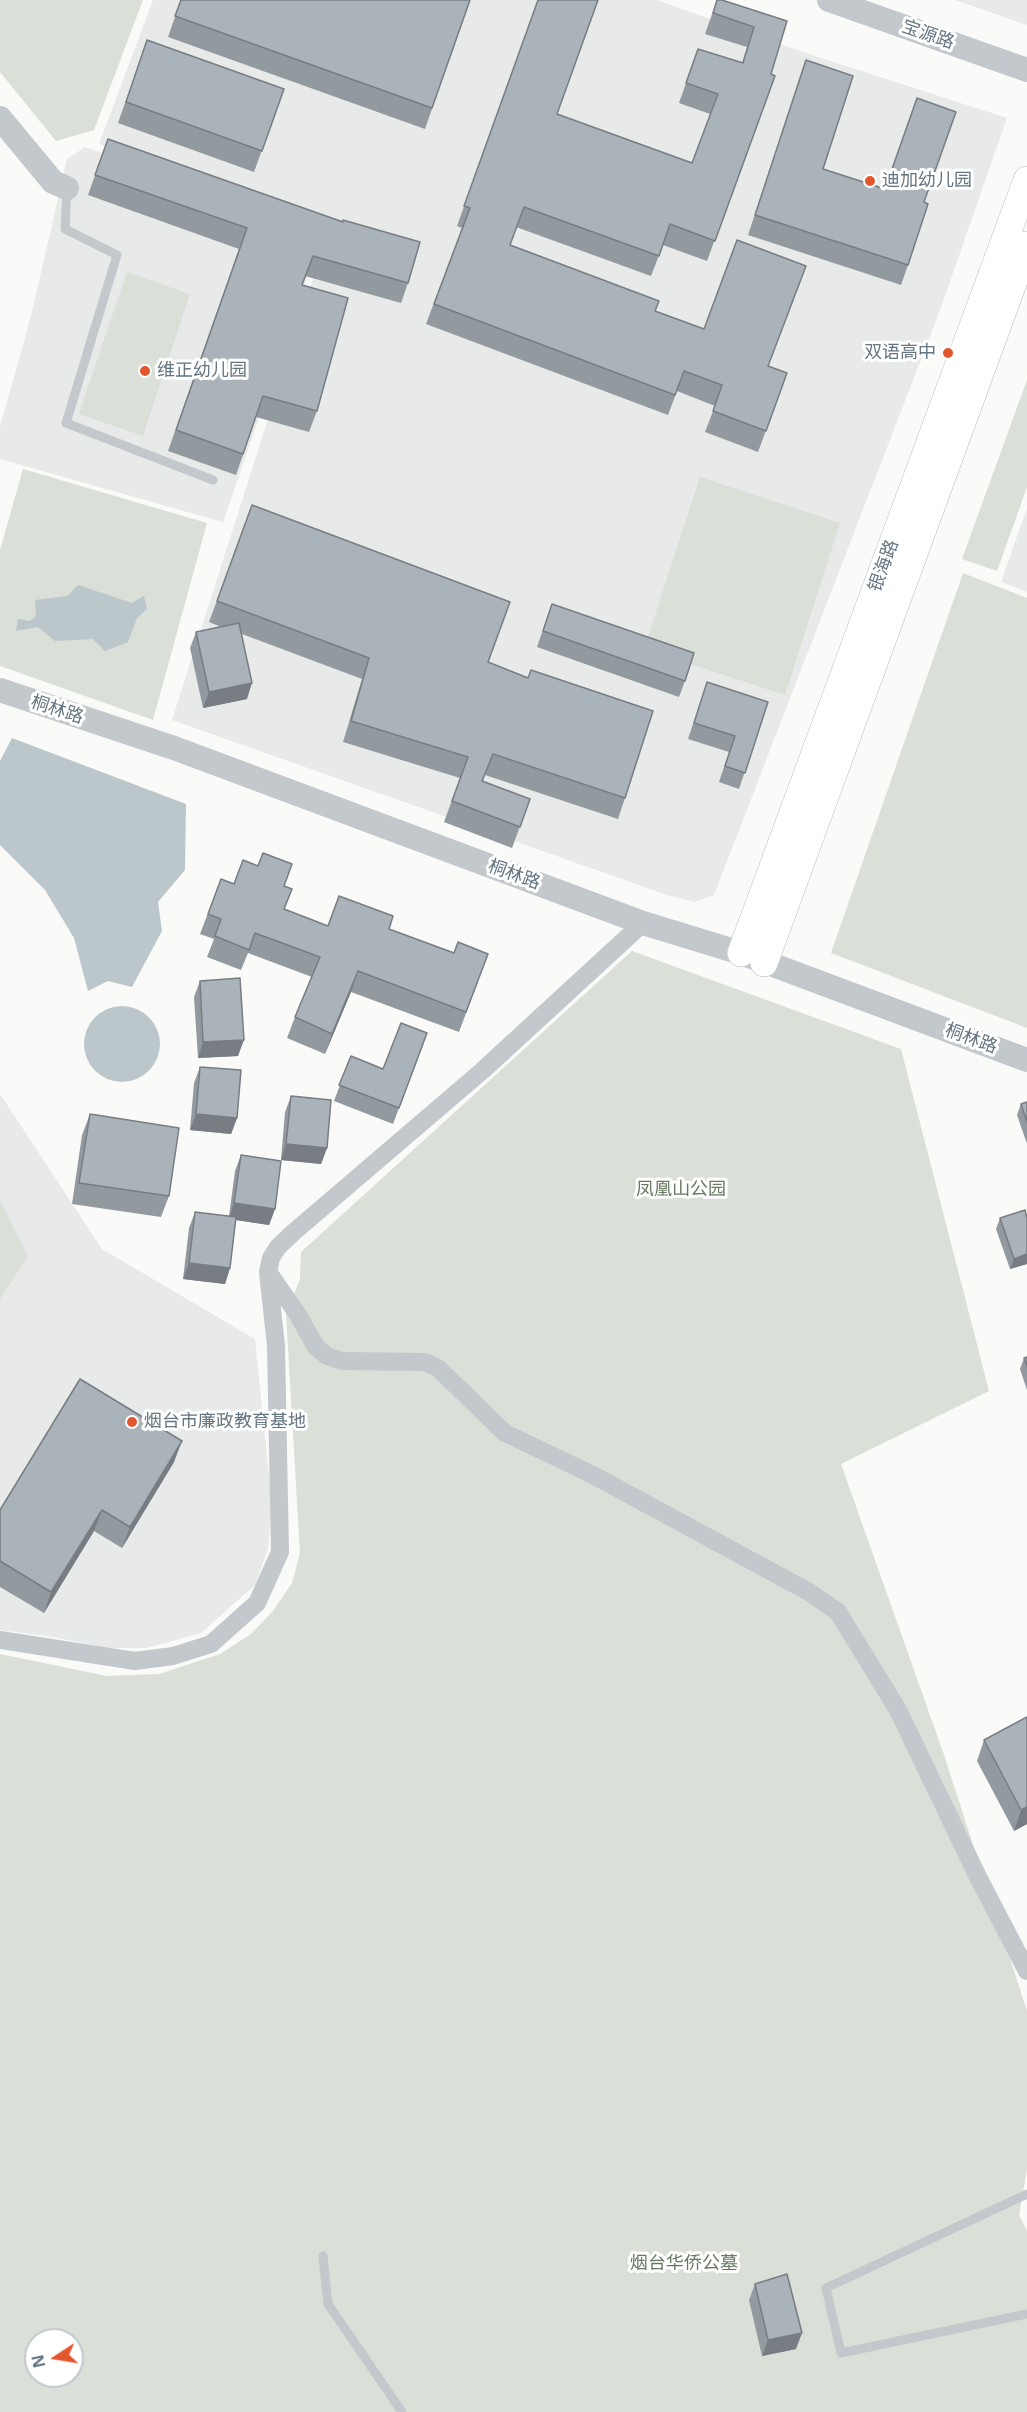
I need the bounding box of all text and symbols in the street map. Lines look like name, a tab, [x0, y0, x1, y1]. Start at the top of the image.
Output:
street label: 宝源路	[899, 16, 957, 54]
place label: 迪加幼儿园	[882, 170, 972, 192]
marker: 迪加幼儿园	[863, 174, 877, 188]
place label: 双语高中	[864, 342, 936, 364]
marker: 双语高中	[941, 346, 955, 360]
place label: 维正幼儿园	[157, 360, 247, 382]
marker: 维正幼儿园	[138, 364, 152, 378]
street label: 银海路	[865, 537, 903, 595]
street label: 桐林路	[28, 691, 86, 729]
street label: 桐林路	[485, 856, 543, 894]
street label: 桐林路	[942, 1020, 1000, 1058]
park label: 凤凰山公园	[636, 1179, 726, 1201]
place label: 烟台市廉政教育基地	[144, 1411, 306, 1433]
marker: 烟台市廉政教育基地	[125, 1415, 139, 1429]
park label: 烟台华侨公墓	[630, 2253, 738, 2275]
north arrow	[24, 2328, 84, 2388]
text: N	[26, 2353, 50, 2370]

